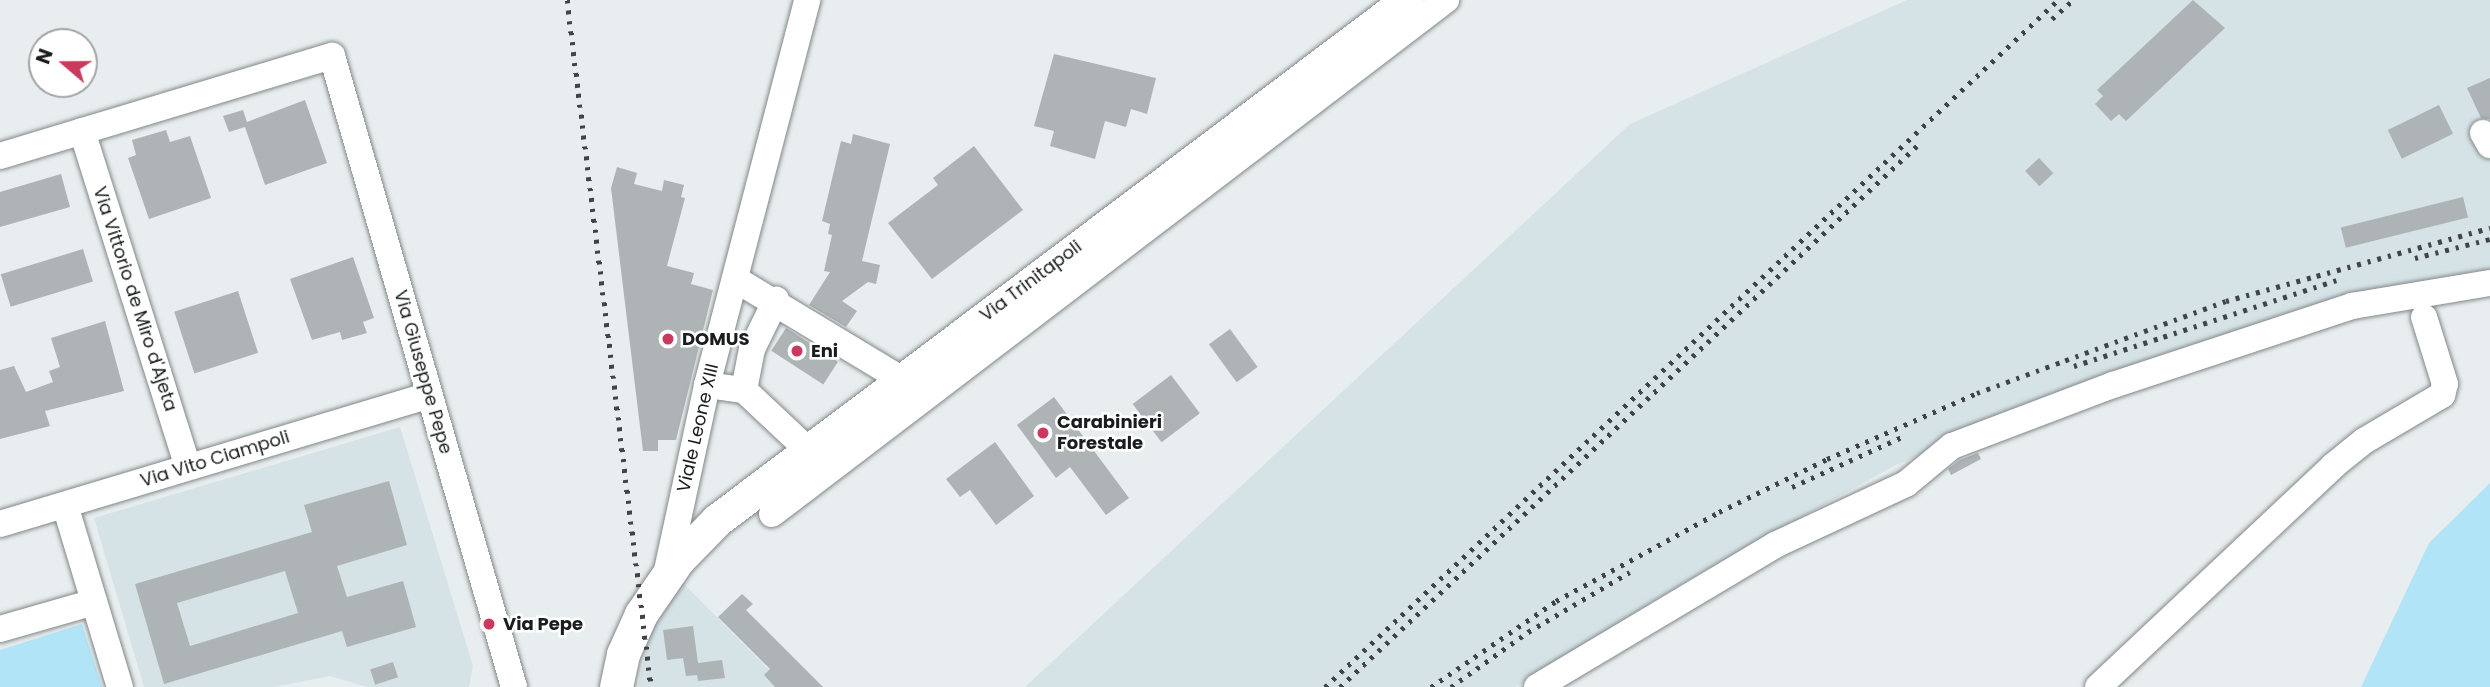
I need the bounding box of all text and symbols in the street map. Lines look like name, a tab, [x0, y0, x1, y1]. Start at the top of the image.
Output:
north arrow	[28, 28, 98, 98]
text: N	[30, 45, 60, 68]
street label: Via Vittorio de Miro d'Ajeta	[88, 184, 182, 414]
street label: Via Trinitapoli	[976, 236, 1086, 326]
street label: Via Giuseppe Pepe	[389, 288, 457, 456]
place label: DOMUS	[682, 328, 750, 350]
marker: DOMUS	[660, 331, 676, 347]
place label: Eni	[811, 340, 838, 362]
marker: Eni	[789, 343, 805, 359]
street label: Viale Leone XIII	[673, 361, 723, 495]
place label: Carabinieri Forestale	[1057, 412, 1162, 454]
marker: Carabinieri Forestale	[1035, 425, 1051, 441]
street label: Via Vito Ciampoli	[138, 426, 292, 492]
place label: Via Pepe	[503, 613, 583, 635]
marker: Via Pepe	[481, 616, 497, 632]

